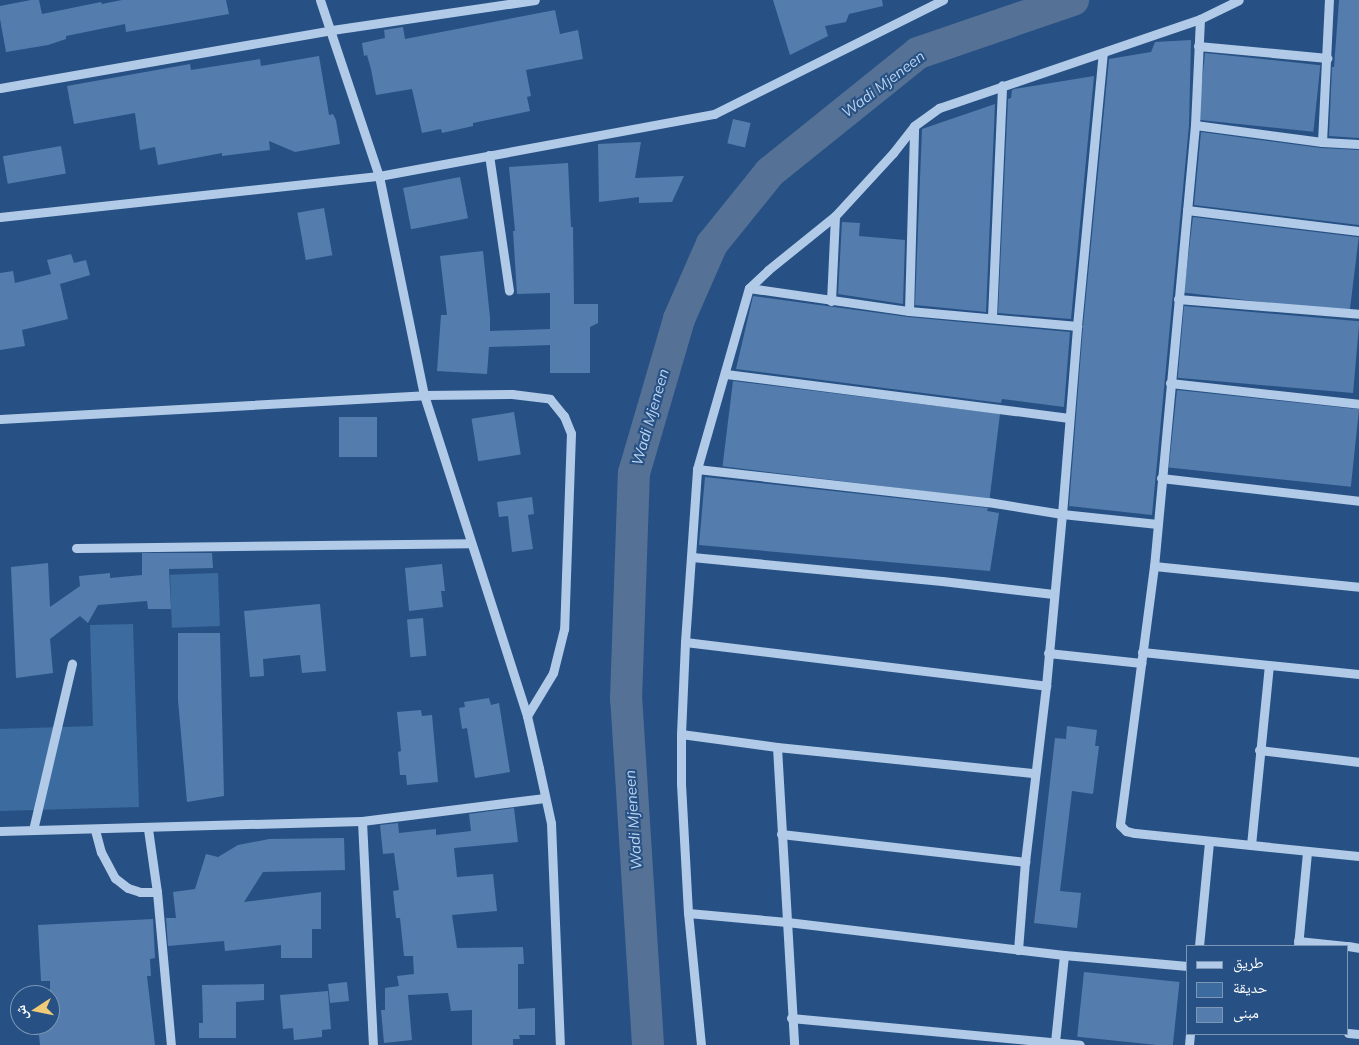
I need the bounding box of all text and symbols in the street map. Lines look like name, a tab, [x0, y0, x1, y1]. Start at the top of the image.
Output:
water label: Wadi Mjeneen	[838, 47, 928, 121]
water label: Wadi Mjeneen	[628, 367, 672, 467]
water label: Wadi Mjeneen	[621, 770, 645, 870]
legend	[1186, 945, 1349, 1035]
text: طريق	[1233, 953, 1264, 972]
text: حديقة	[1233, 978, 1267, 997]
north arrow	[10, 985, 60, 1035]
text: مبنى	[1233, 1003, 1259, 1022]
text: ش	[11, 1004, 32, 1022]

